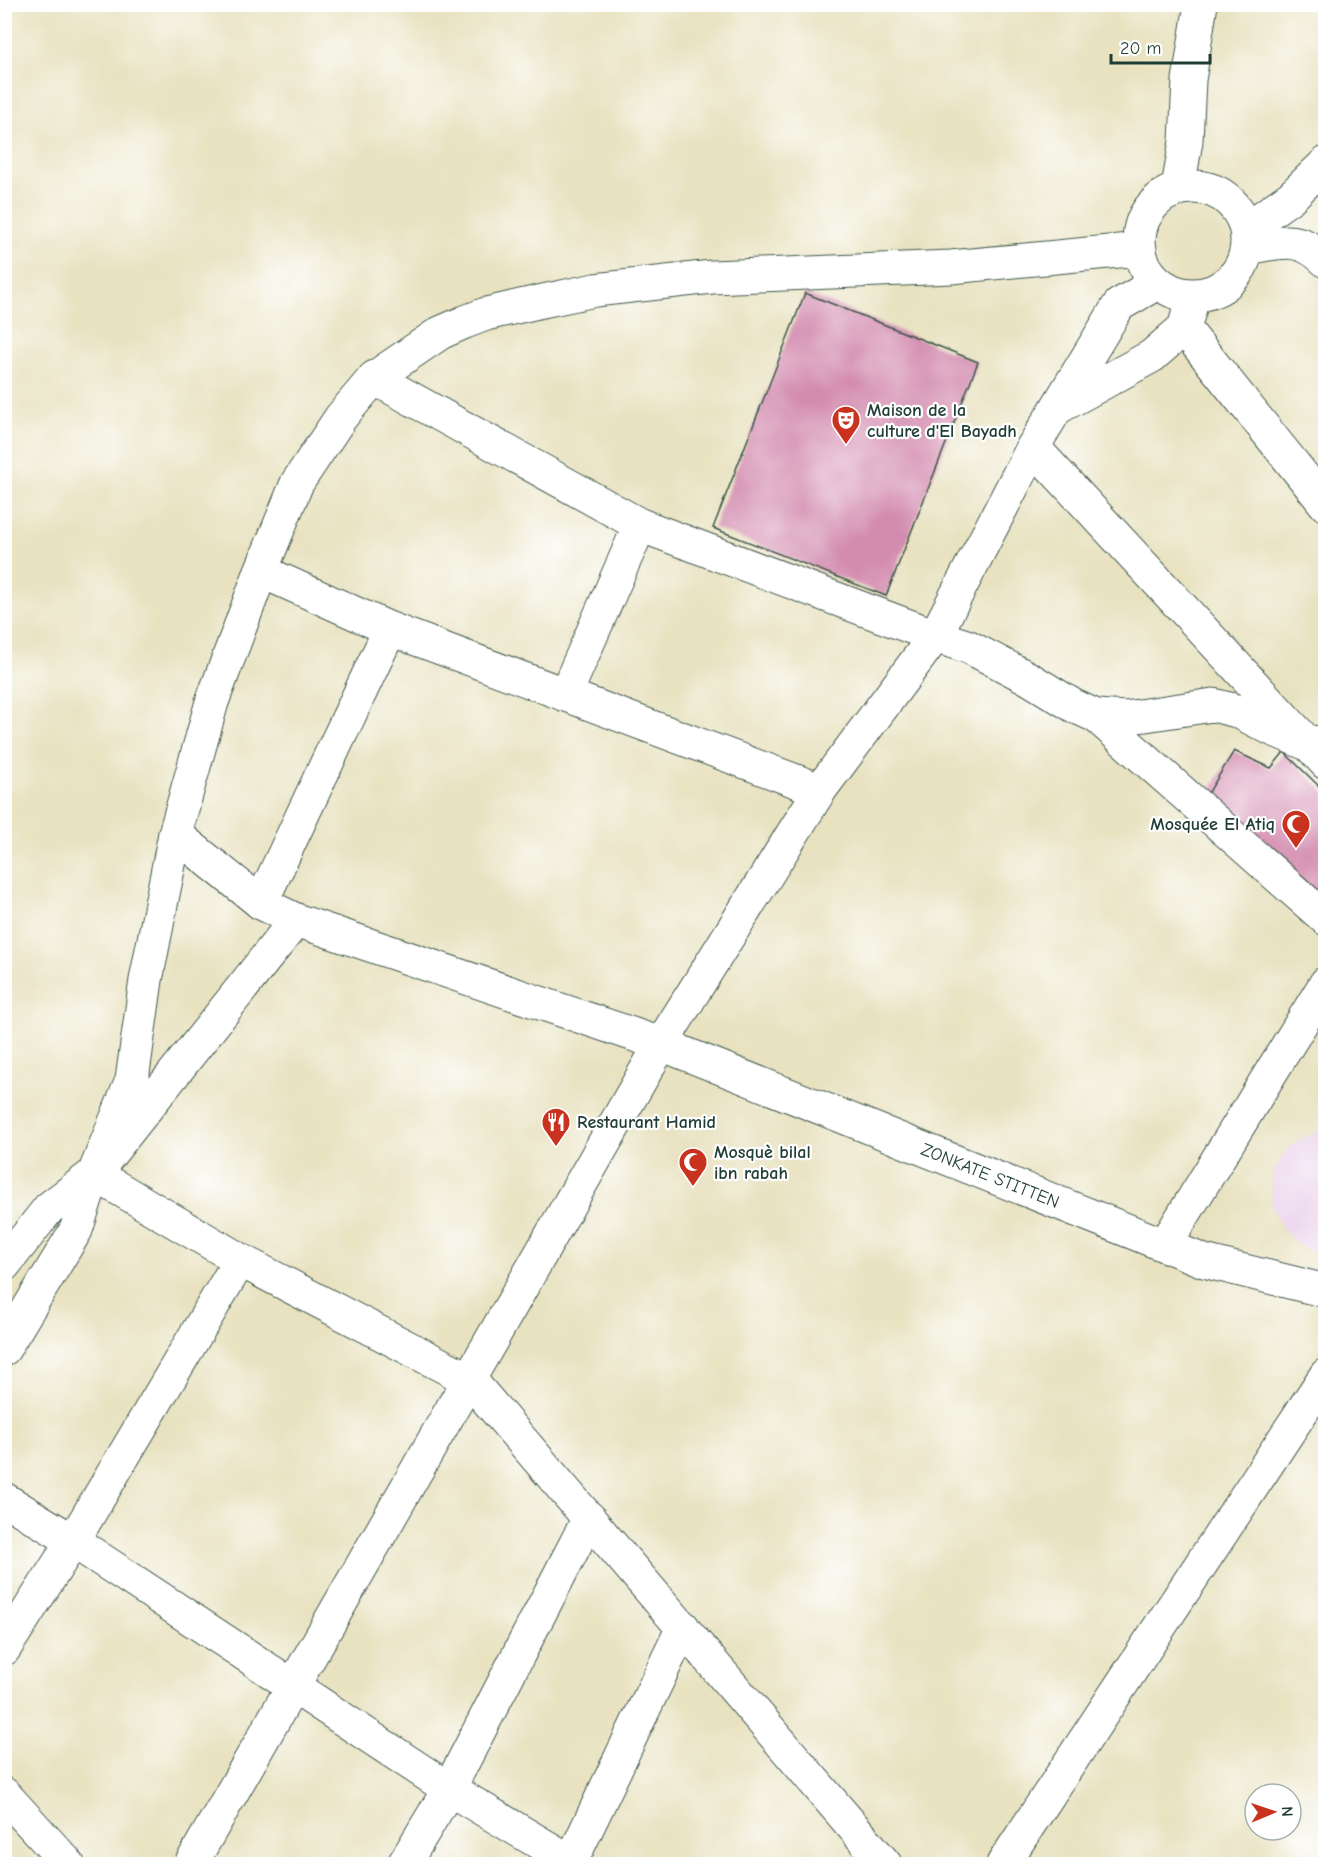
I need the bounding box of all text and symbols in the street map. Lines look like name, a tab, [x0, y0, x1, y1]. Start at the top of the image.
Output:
scale bar	[1111, 27, 1210, 65]
text: 20 m	[1120, 38, 1161, 59]
place label: Maison de la culture d'El Bayadh	[867, 400, 1017, 442]
theatre icon: Maison de la culture d'El Bayadh	[830, 404, 862, 446]
mosque icon: Mosquée El Atiq	[1280, 808, 1312, 850]
place label: Mosquée El Atiq	[1150, 814, 1275, 835]
restaurant icon: Restaurant Hamid	[540, 1106, 572, 1148]
place label: Restaurant Hamid	[577, 1112, 716, 1133]
street label: ZONKATE STITTEN	[918, 1139, 1062, 1213]
place label: Mosquè bilal ibn rabah	[714, 1142, 811, 1184]
mosque icon: Mosquè bilal ibn rabah	[677, 1146, 709, 1188]
north arrow	[1243, 1782, 1303, 1842]
text: N	[1278, 1806, 1296, 1817]

